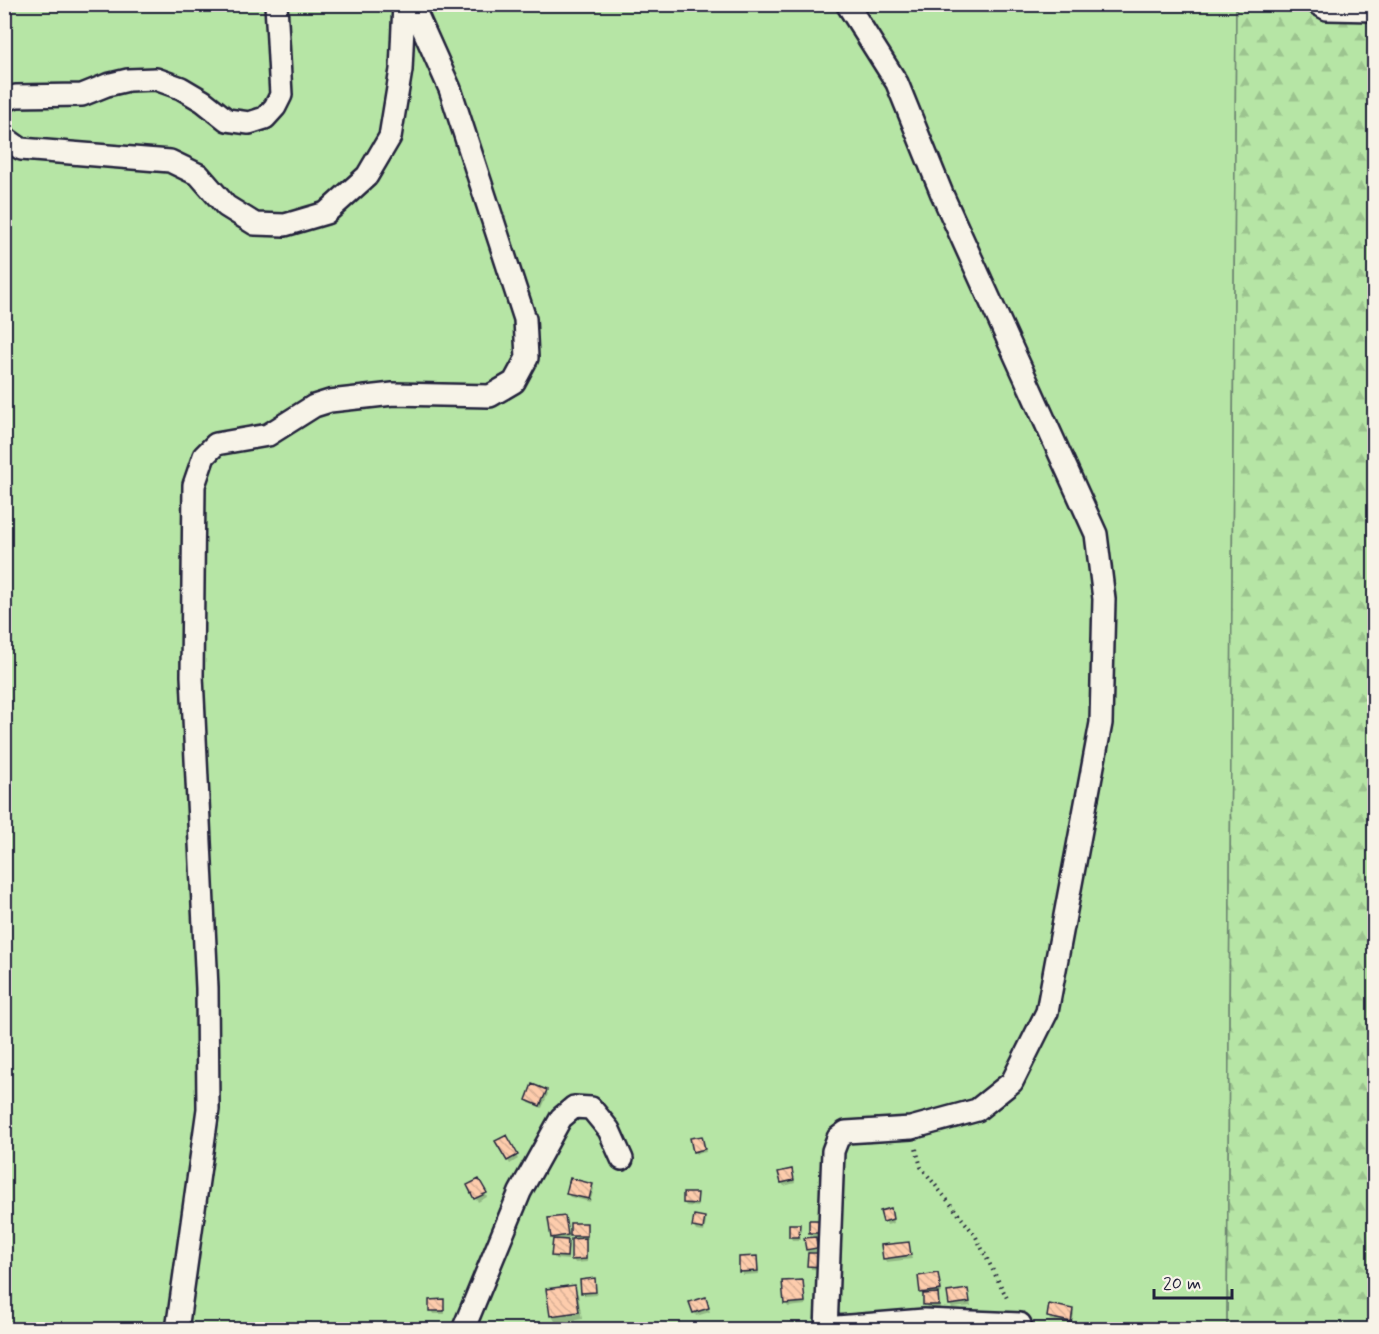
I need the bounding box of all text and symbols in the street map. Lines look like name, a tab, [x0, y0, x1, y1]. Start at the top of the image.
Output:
scale bar	[1154, 1262, 1232, 1300]
text: 20 m	[1163, 1272, 1201, 1296]

